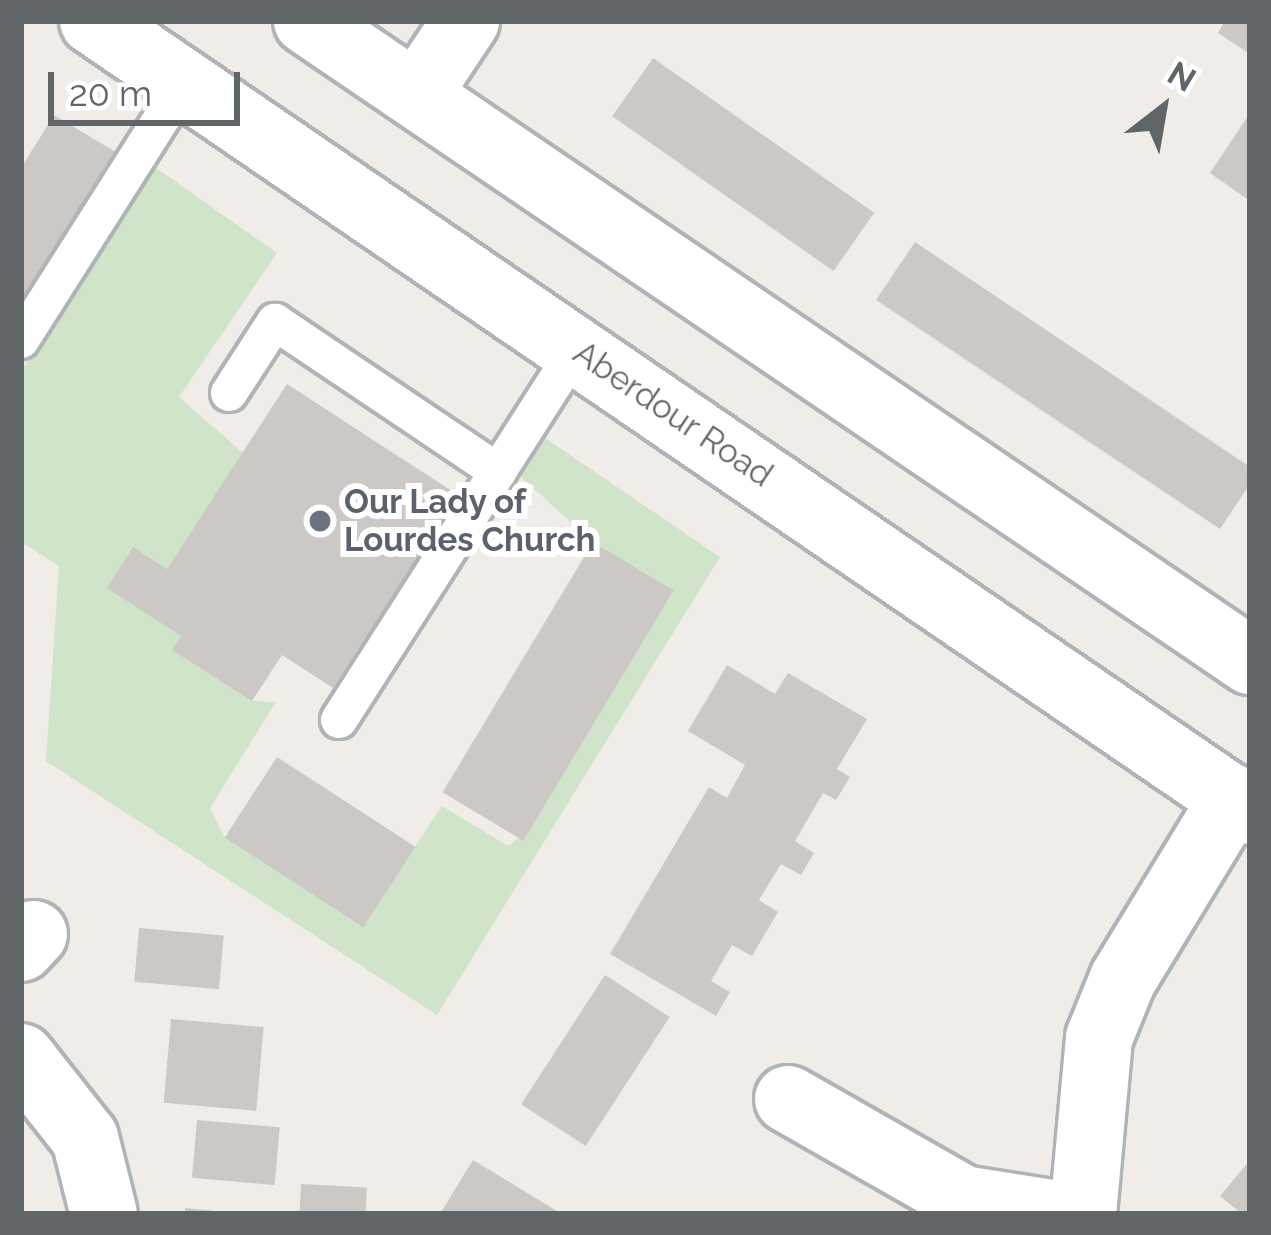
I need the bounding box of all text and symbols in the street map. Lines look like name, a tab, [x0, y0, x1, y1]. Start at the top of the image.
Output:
scale bar	[54, 48, 246, 122]
north arrow	[1103, 48, 1223, 168]
text: N	[1161, 54, 1203, 100]
text: 20 m	[69, 72, 152, 114]
street label: Aberdour Road	[566, 333, 780, 495]
place label: Our Lady of Lourdes Church	[344, 482, 595, 560]
marker: Our Lady of Lourdes Church	[307, 508, 333, 534]

